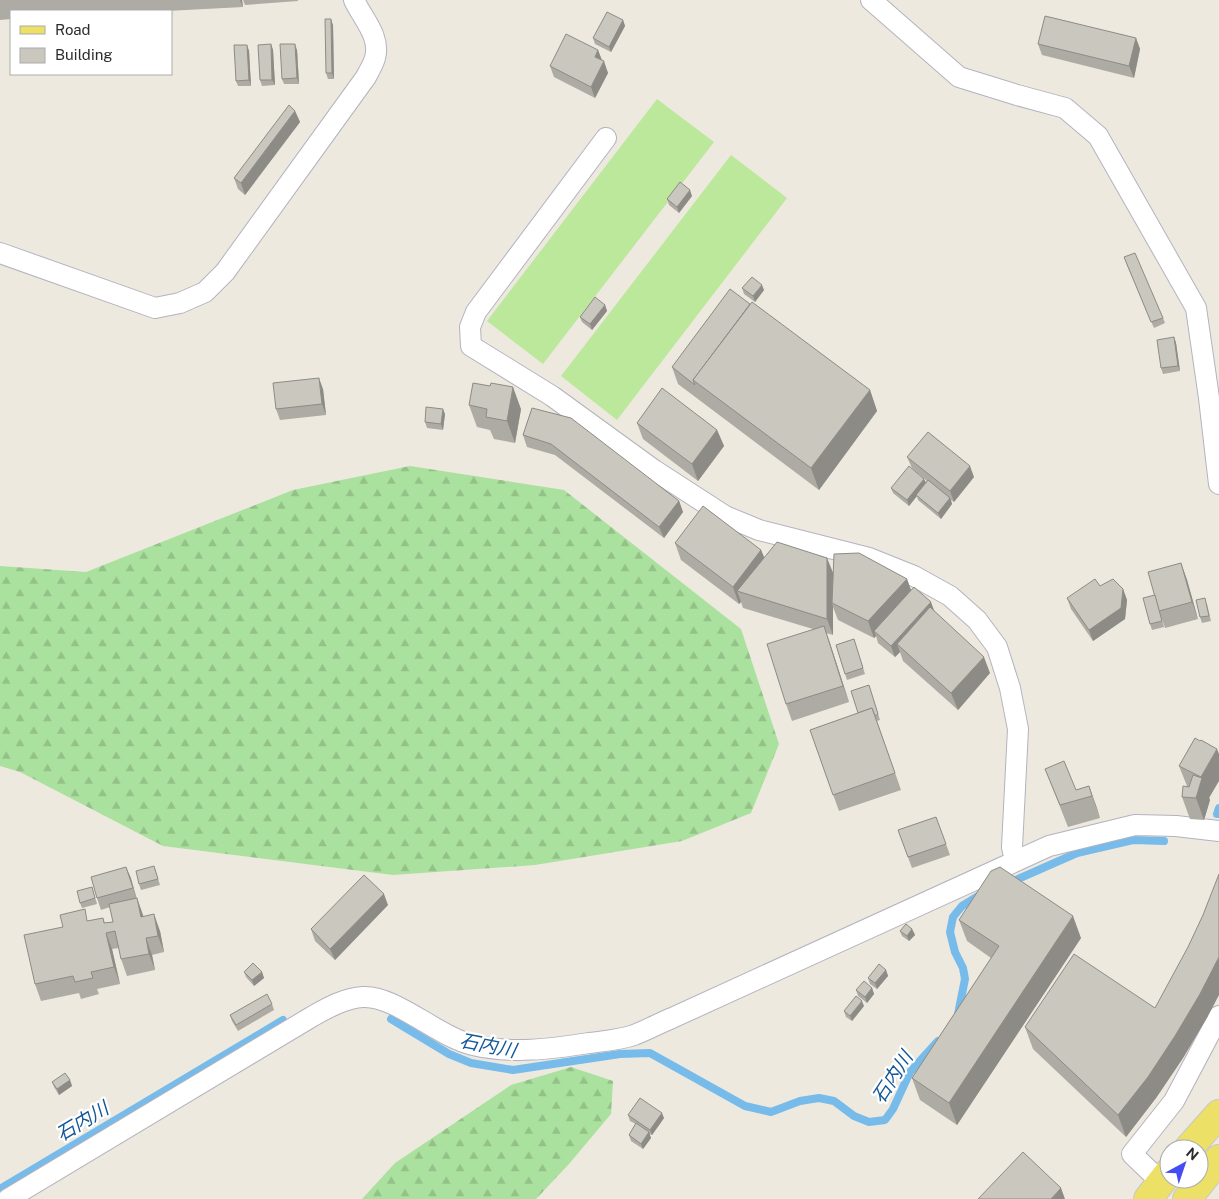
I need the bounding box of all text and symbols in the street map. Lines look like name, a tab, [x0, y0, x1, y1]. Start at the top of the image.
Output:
legend	[10, 10, 172, 75]
text: Road	[55, 21, 91, 38]
text: Building	[55, 46, 113, 63]
water label: 石内川	[458, 1029, 520, 1062]
water label: 石内川	[867, 1045, 918, 1107]
water label: 石内川	[52, 1096, 114, 1145]
north arrow	[1159, 1139, 1209, 1189]
text: N	[1183, 1144, 1202, 1164]

